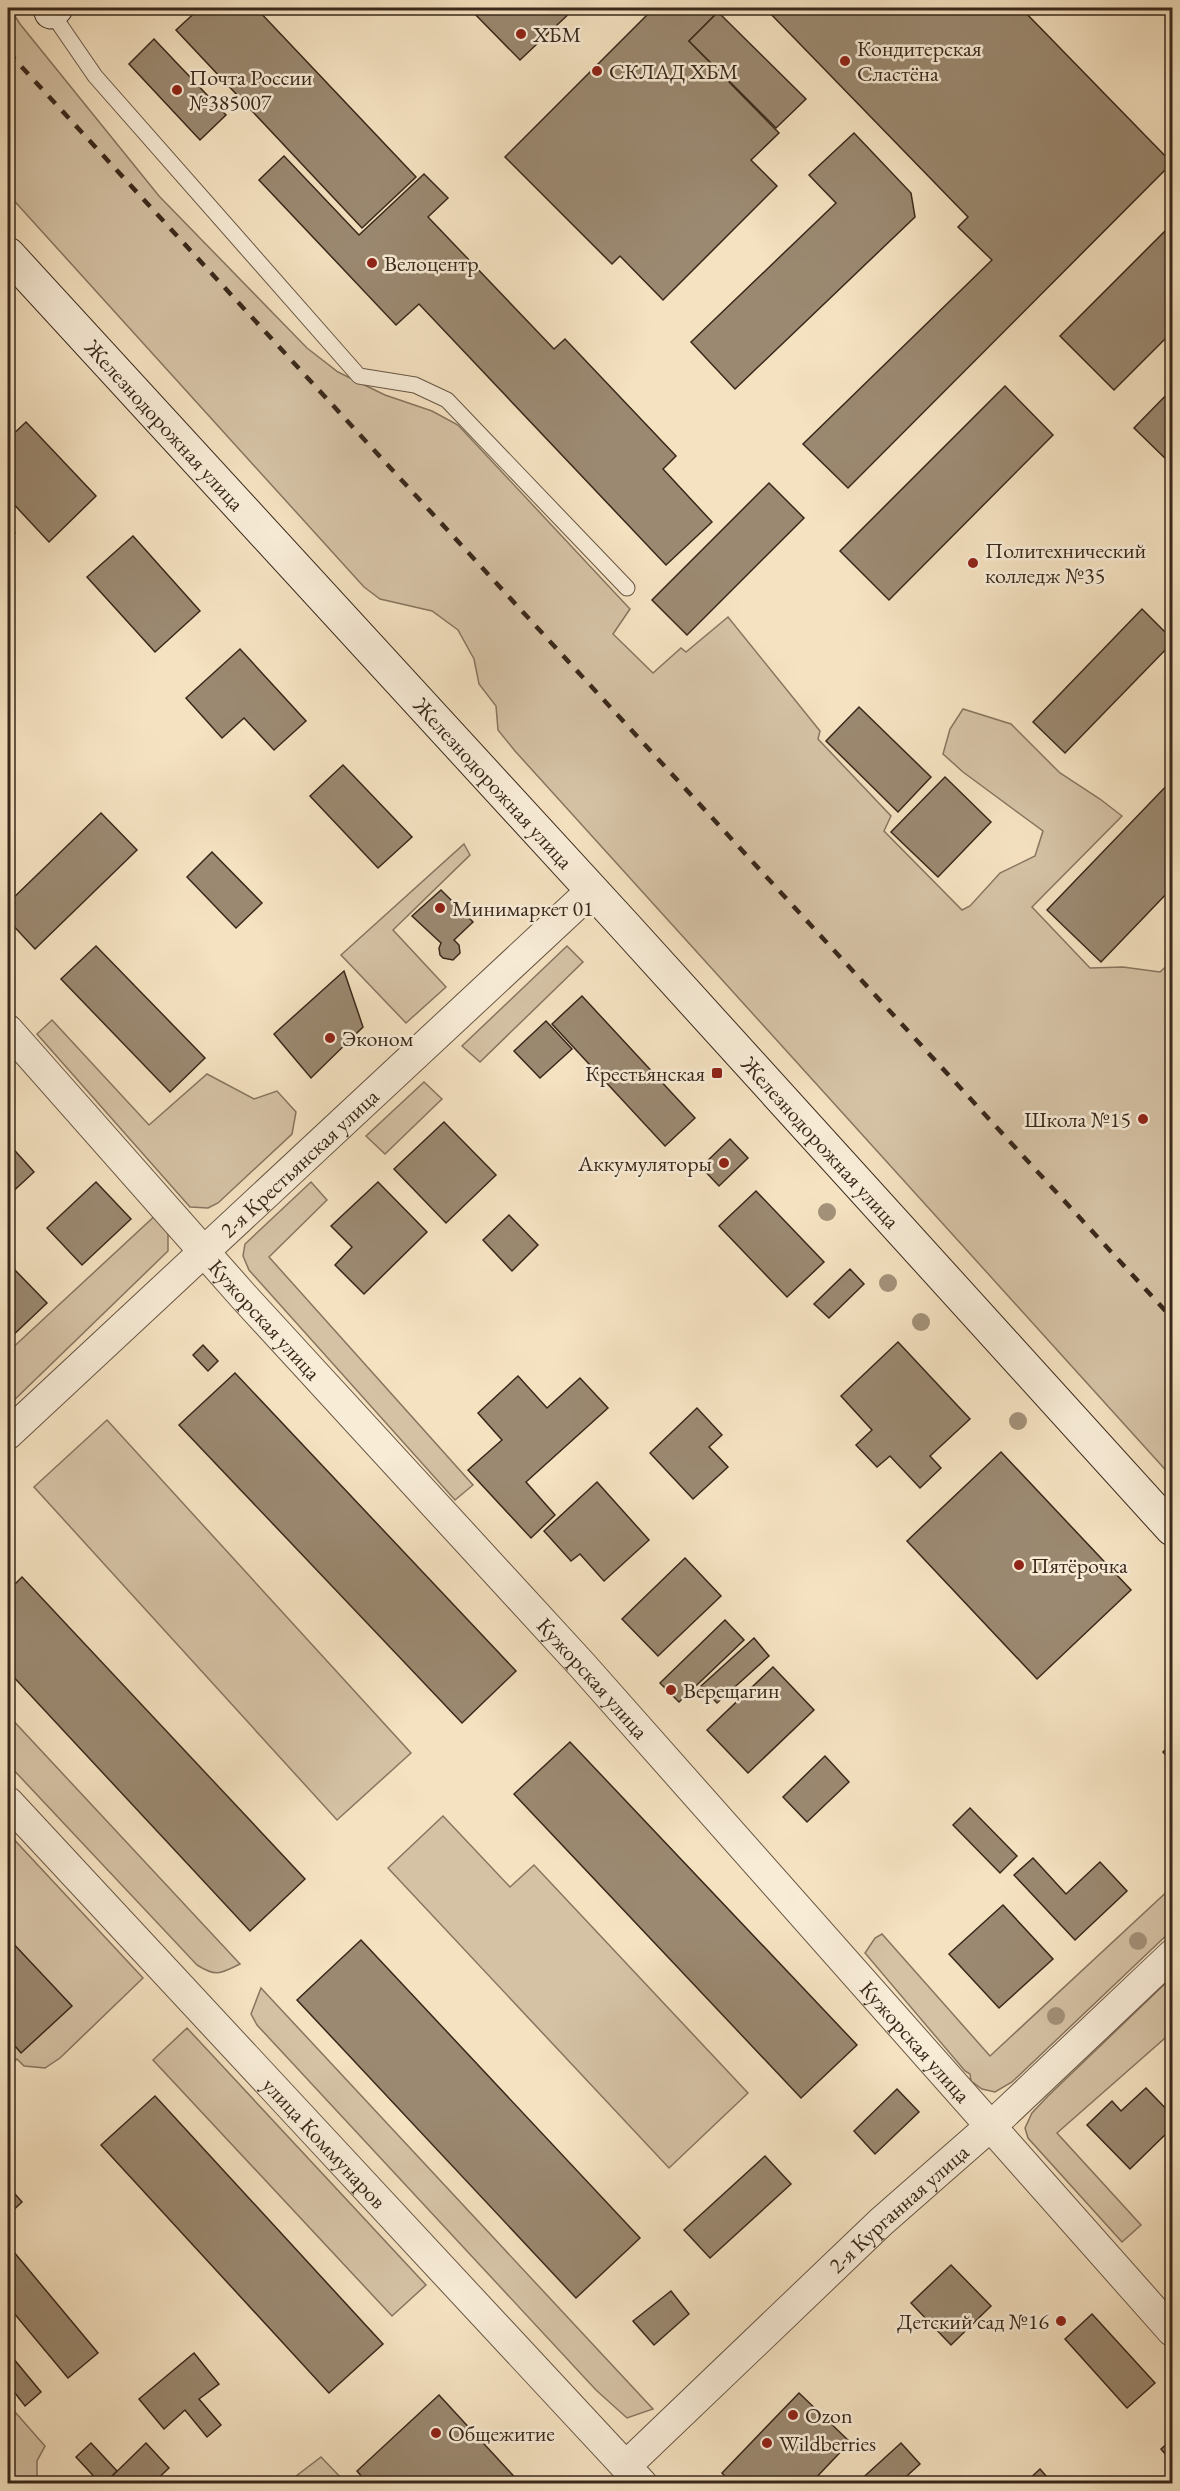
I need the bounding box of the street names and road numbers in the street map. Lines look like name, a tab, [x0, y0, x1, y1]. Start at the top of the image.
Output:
street label: Железнодорожная улица	[78, 332, 251, 517]
street label: Железнодорожная улица	[406, 691, 579, 875]
street label: Железнодорожная улица	[734, 1049, 906, 1235]
street label: 2-я Крестьянская улица	[214, 1082, 385, 1244]
street label: Кужорская улица	[202, 1253, 327, 1387]
street label: Кужорская улица	[530, 1611, 655, 1745]
street label: Кужорская улица	[853, 1975, 977, 2109]
street label: улица Коммунаров	[256, 2071, 393, 2215]
street label: 2-я Курганная улица	[822, 2138, 975, 2280]

